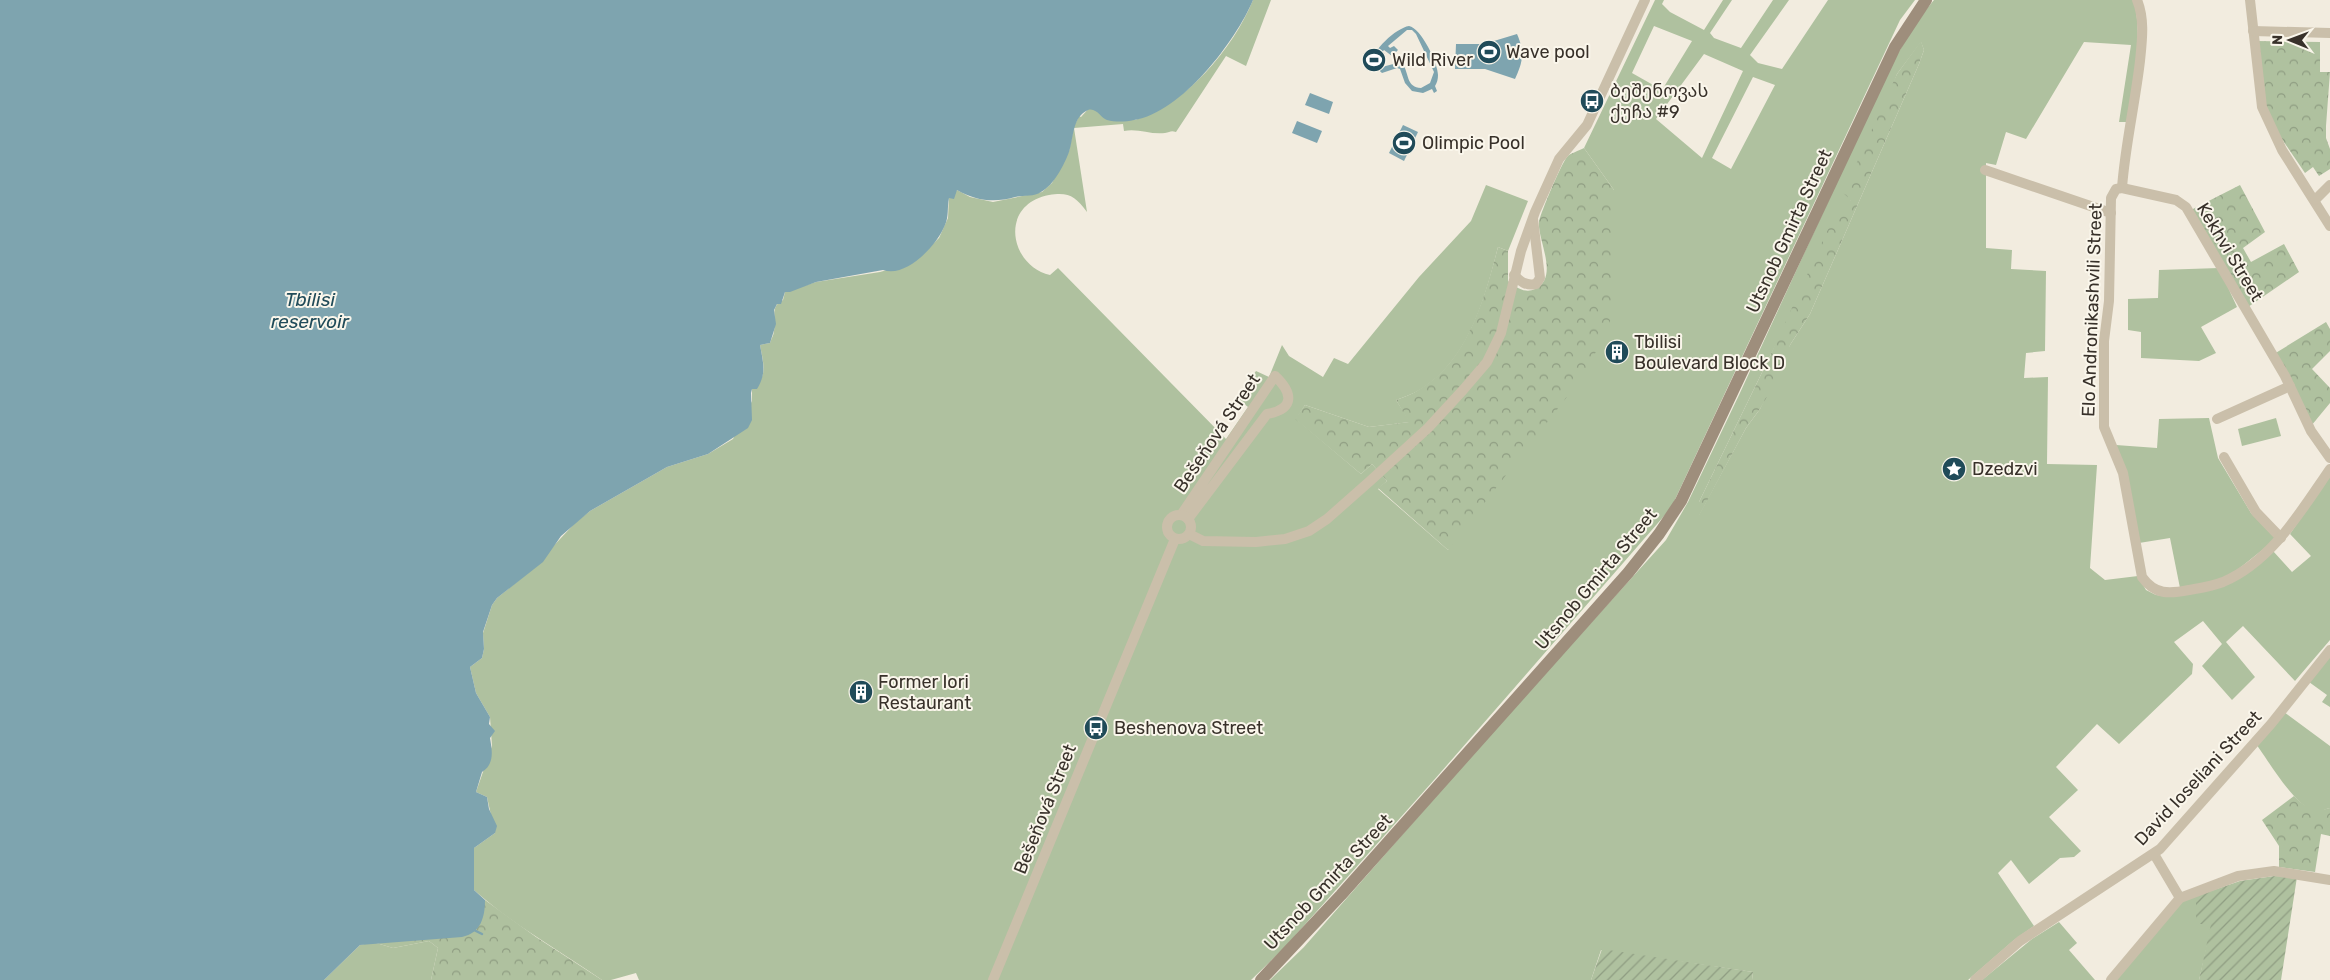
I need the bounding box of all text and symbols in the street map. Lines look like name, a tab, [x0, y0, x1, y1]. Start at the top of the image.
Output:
north arrow	[2265, 15, 2315, 65]
text: N	[2269, 35, 2286, 45]
sports icon: Wave pool	[1476, 39, 1502, 65]
place label: Wave pool	[1506, 41, 1590, 63]
sports icon: Wild River	[1361, 47, 1387, 73]
place label: Wild River	[1392, 49, 1473, 71]
place label: ბეშენოვას ქუჩა #9	[1610, 80, 1708, 123]
bus stop icon: ბეშენოვას ქუჩა #9	[1579, 88, 1605, 114]
sports icon: Olimpic Pool	[1391, 130, 1417, 156]
place label: Olimpic Pool	[1422, 132, 1525, 154]
street label: Utsnob Gmirta Street	[1741, 146, 1837, 316]
street label: Kekhvi Street	[2192, 199, 2268, 305]
street label: Elo Andronikashvili Street	[2077, 203, 2107, 417]
water label: Tbilisi reservoir	[271, 288, 350, 333]
place label: Tbilisi Boulevard Block D	[1634, 331, 1785, 374]
building icon: Tbilisi Boulevard Block D	[1604, 339, 1630, 365]
street label: Bešeňová Street	[1169, 370, 1265, 496]
place icon: Dzedzvi	[1941, 456, 1967, 482]
place label: Dzedzvi	[1972, 458, 2038, 480]
street label: Utsnob Gmirta Street	[1530, 504, 1662, 654]
place label: Former Iori Restaurant	[878, 671, 971, 714]
building icon: Former Iori Restaurant	[848, 679, 874, 705]
street label: David Ioseliani Street	[2130, 706, 2266, 850]
bus stop icon: Beshenova Street	[1083, 715, 1109, 741]
place label: Beshenova Street	[1114, 717, 1263, 739]
street label: Bešeňová Street	[1009, 741, 1081, 877]
street label: Utsnob Gmirta Street	[1259, 809, 1397, 955]

